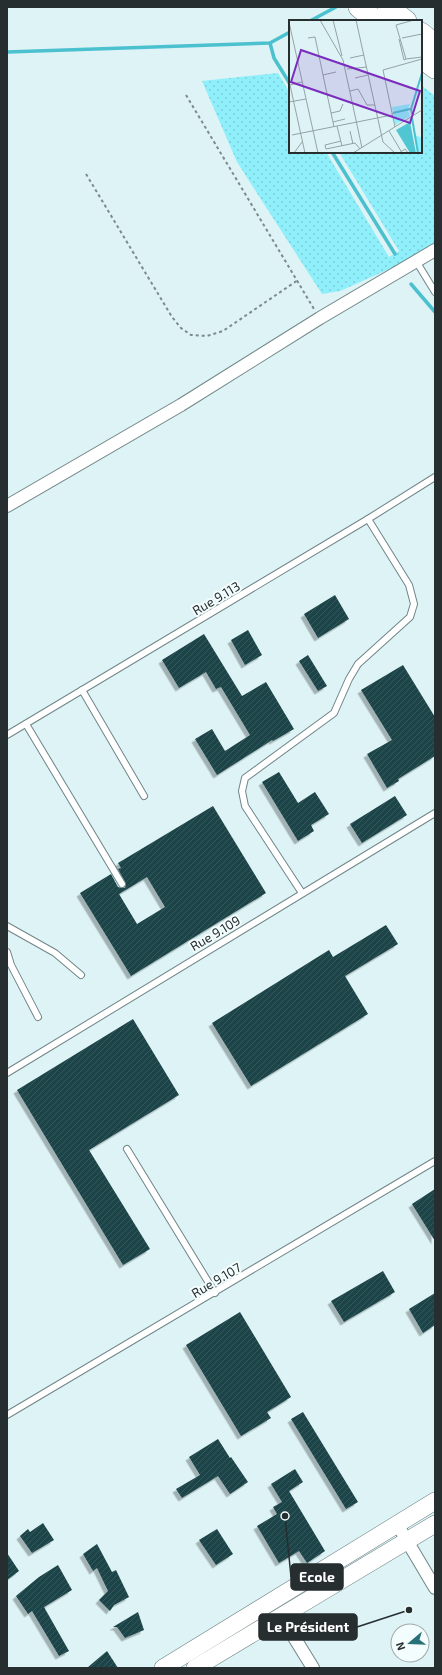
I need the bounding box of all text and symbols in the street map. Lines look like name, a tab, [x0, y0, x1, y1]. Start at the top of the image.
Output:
inset map	[289, 20, 422, 153]
street label: Rue 9.113	[189, 578, 243, 618]
street label: Rue 9.109	[187, 912, 243, 954]
street label: Rue 9.107	[188, 1259, 244, 1301]
callout: Ecole	[291, 1564, 343, 1590]
text: Ecole	[299, 1568, 335, 1585]
callout: Le Président	[259, 1614, 357, 1640]
text: Le Président	[267, 1618, 350, 1635]
north arrow	[390, 1623, 430, 1663]
text: N	[393, 1640, 408, 1652]

